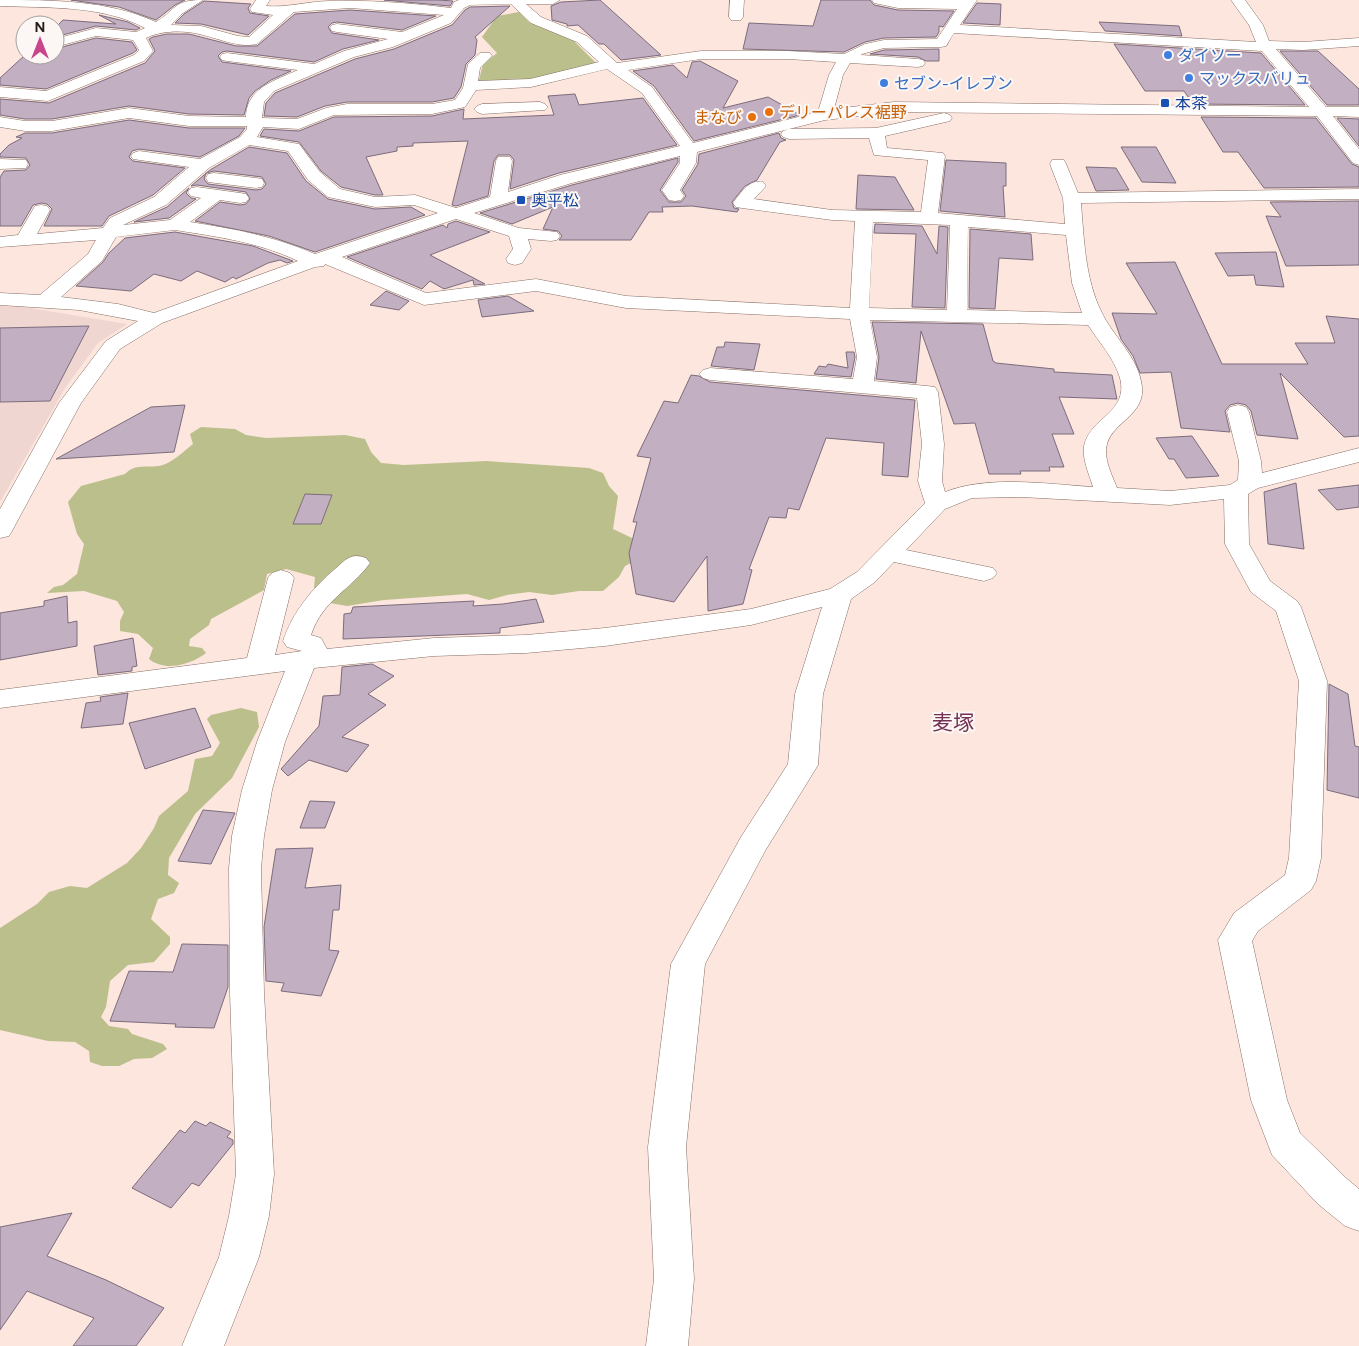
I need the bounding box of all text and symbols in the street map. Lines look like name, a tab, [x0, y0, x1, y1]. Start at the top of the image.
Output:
north arrow	[15, 15, 65, 65]
text: N	[35, 19, 45, 36]
place label: ダイソー	[1178, 46, 1242, 65]
marker: ダイソー	[1162, 49, 1174, 61]
place label: マックスバリュ	[1199, 69, 1311, 88]
marker: マックスバリュ	[1183, 72, 1195, 84]
place label: セブン-イレブン	[894, 74, 1013, 93]
marker: セブン-イレブン	[878, 77, 890, 89]
place label: 本茶	[1175, 94, 1207, 113]
marker: 本茶	[1159, 97, 1171, 109]
place label: デリーパレス裾野	[779, 103, 907, 122]
marker: デリーパレス裾野	[763, 106, 775, 118]
place label: まなび	[694, 108, 742, 127]
marker: まなび	[746, 111, 758, 123]
place label: 奥平松	[531, 191, 579, 210]
marker: 奥平松	[515, 194, 527, 206]
district label: 麦塚	[932, 710, 974, 735]

